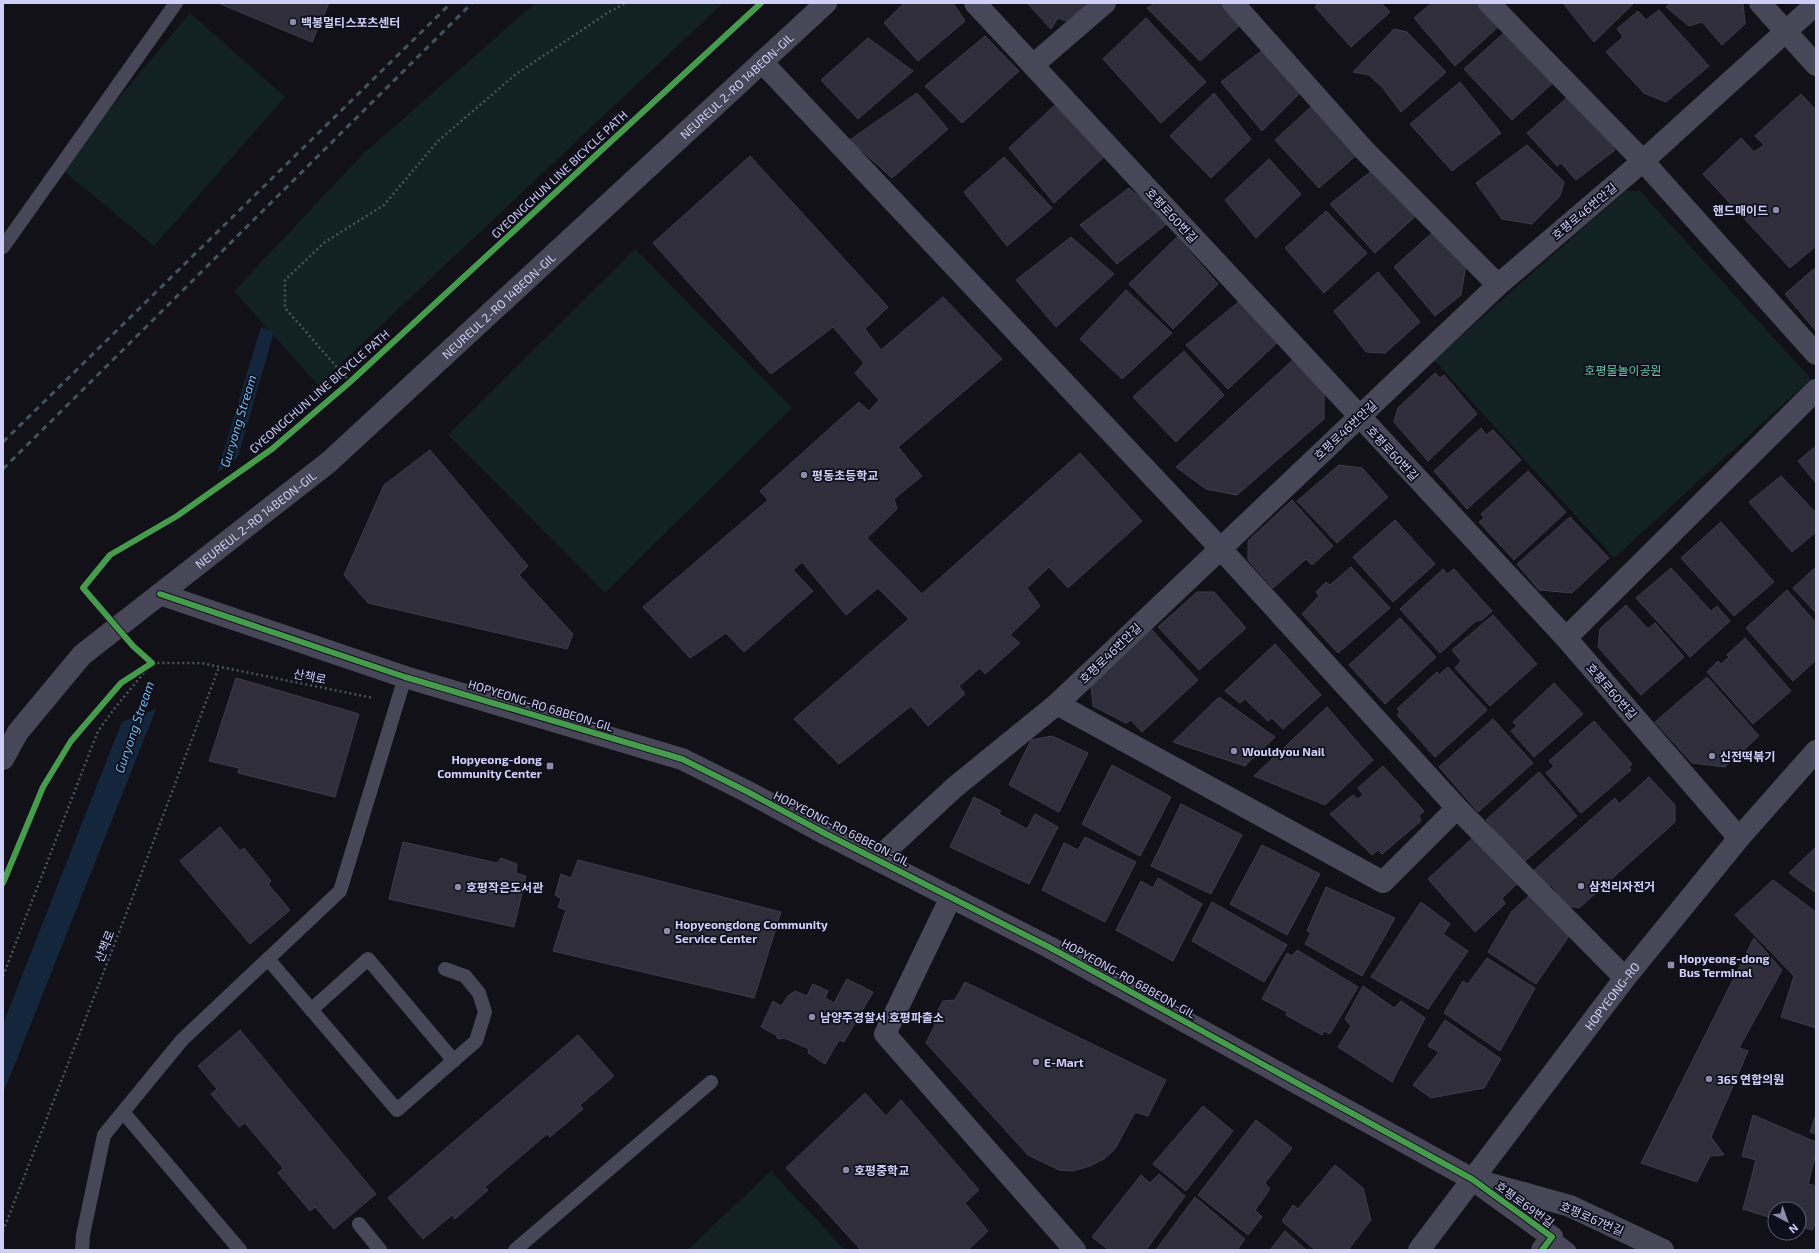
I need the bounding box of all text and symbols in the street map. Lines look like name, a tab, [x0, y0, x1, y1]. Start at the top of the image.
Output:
place label: 백봉멀티스포츠센터	[301, 15, 400, 29]
marker: 백봉멀티스포츠센터	[288, 17, 298, 27]
street label: NEUREUL 2-RO 14BEON-GIL	[677, 30, 796, 142]
street label: GYEONGCHUN LINE BICYCLE PATH	[488, 107, 630, 241]
street label: 호평로46번안길	[1549, 180, 1619, 242]
street label: 호평로60번길	[1143, 185, 1201, 245]
place label: 핸드매이드	[1713, 203, 1768, 217]
marker: 핸드매이드	[1771, 205, 1781, 215]
street label: NEUREUL 2-RO 14BEON-GIL	[439, 250, 558, 361]
street label: GYEONGCHUN LINE BICYCLE PATH	[246, 326, 392, 456]
park label: 호평물놀이공원	[1584, 363, 1662, 377]
water label: Guryong Stream	[216, 373, 260, 469]
street label: 호평로46번안길	[1311, 397, 1379, 463]
street label: 호평로60번길	[1364, 423, 1422, 483]
street label: NEUREUL 2-RO 14BEON-GIL	[192, 468, 318, 571]
place label: 평동초등학교	[812, 468, 878, 482]
marker: 평동초등학교	[799, 470, 809, 480]
street label: 호평로46번안길	[1076, 620, 1144, 686]
street label: 호평로60번길	[1584, 660, 1640, 722]
street label: 산책로	[292, 666, 328, 686]
street label: HOPYEONG-RO 68BEON-GIL	[467, 676, 615, 734]
water label: Guryong Stream	[111, 679, 157, 775]
place label: Wouldyou Nail	[1242, 744, 1325, 759]
marker: Wouldyou Nail	[1229, 746, 1239, 756]
place label: 신전떡볶기	[1720, 749, 1775, 763]
marker: 신전떡볶기	[1707, 751, 1717, 761]
place label: Hopyeong-dong Community Center	[437, 752, 542, 781]
marker: Hopyeong-dong Community Center	[545, 761, 555, 771]
street label: HOPYEONG-RO 68BEON-GIL	[772, 787, 912, 869]
place label: 삼천리자전거	[1589, 879, 1655, 893]
place label: 호평작은도서관	[466, 880, 543, 894]
marker: 삼천리자전거	[1576, 881, 1586, 891]
marker: 호평작은도서관	[453, 882, 463, 892]
place label: Hopyeongdong Community Service Center	[675, 917, 828, 945]
marker: Hopyeongdong Community Service Center	[662, 926, 672, 936]
street label: 산책로	[92, 928, 116, 964]
street label: HOPYEONG-RO 68BEON-GIL	[1060, 935, 1198, 1021]
place label: Hopyeong-dong Bus Terminal	[1679, 951, 1770, 979]
street label: HOPYEONG-RO	[1581, 959, 1642, 1032]
marker: Hopyeong-dong Bus Terminal	[1666, 960, 1676, 970]
place label: 남양주경찰서 호평파출소	[820, 1010, 944, 1024]
marker: 남양주경찰서 호평파출소	[807, 1012, 817, 1022]
place label: E-Mart	[1044, 1055, 1084, 1069]
marker: E-Mart	[1031, 1057, 1041, 1067]
place label: 365 연합의원	[1717, 1072, 1784, 1086]
marker: 365 연합의원	[1704, 1074, 1714, 1084]
place label: 호평중학교	[854, 1163, 909, 1177]
marker: 호평중학교	[841, 1165, 851, 1175]
street label: 호평로69번길	[1493, 1178, 1557, 1230]
street label: 호평로67번길	[1558, 1198, 1626, 1238]
north arrow	[1767, 1201, 1807, 1241]
text: N	[1787, 1221, 1801, 1236]

